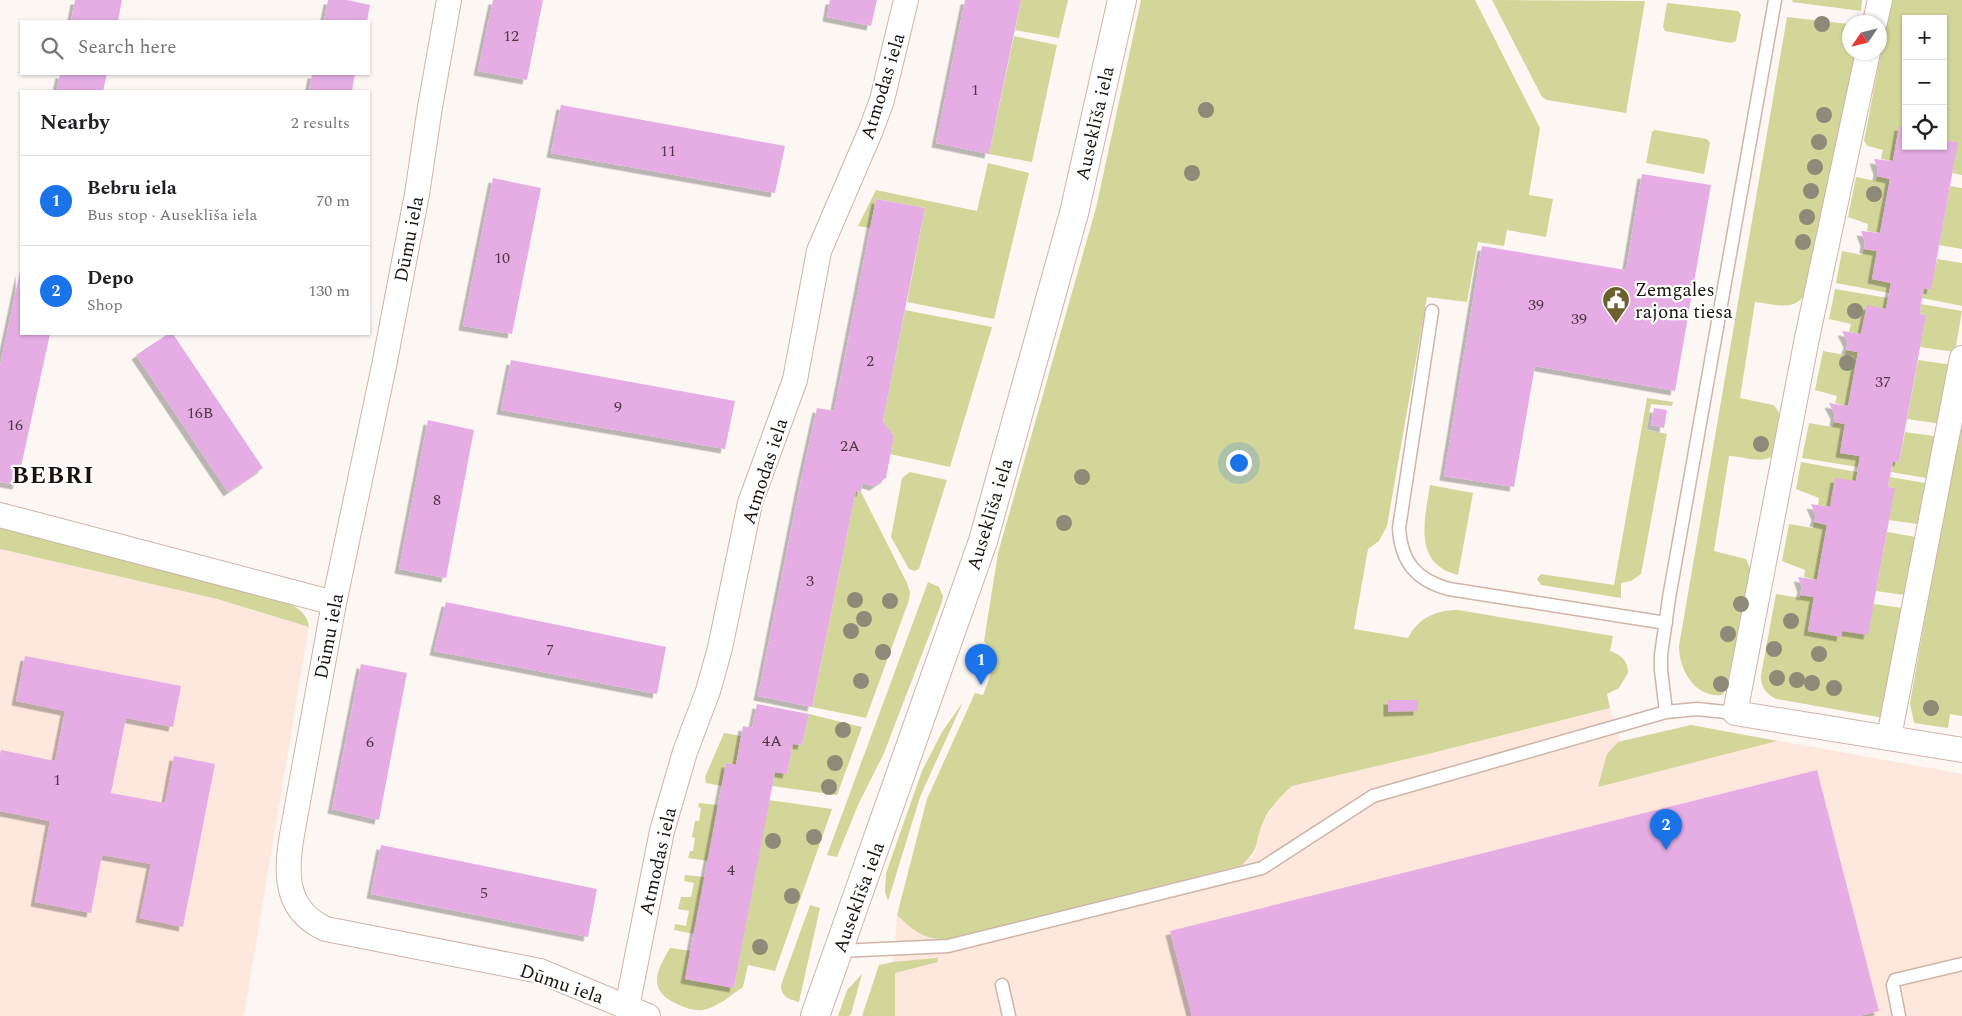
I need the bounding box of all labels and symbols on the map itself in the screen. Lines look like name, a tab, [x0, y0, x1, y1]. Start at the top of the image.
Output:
north arrow	[1842, 15, 1887, 60]
house number: 12	[503, 24, 519, 48]
street label: Atmodas iela	[853, 29, 914, 143]
street label: Auseklīša iela	[1068, 63, 1123, 183]
house number: 1	[971, 78, 979, 102]
house number: 11	[660, 139, 676, 163]
street label: Dūmu iela	[387, 193, 432, 285]
house number: 10	[494, 246, 510, 270]
place label: Zemgales rajona tiesa	[1635, 276, 1733, 327]
public building icon: Zemgales rajona tiesa	[1601, 285, 1631, 324]
house number: 39	[1528, 293, 1544, 317]
house number: 39	[1571, 307, 1587, 331]
house number: 2	[866, 349, 874, 373]
house number: 37	[1875, 370, 1891, 394]
house number: 9	[614, 395, 622, 419]
house number: 16B	[187, 401, 213, 425]
house number: 16	[7, 413, 23, 437]
street label: Atmodas iela	[735, 414, 796, 528]
house number: 2A	[840, 434, 860, 458]
your location	[1226, 450, 1252, 476]
street label: Auseklīša iela	[960, 454, 1021, 574]
district label: BEBRI	[12, 458, 94, 494]
house number: 8	[433, 488, 441, 512]
house number: 3	[806, 569, 814, 593]
street label: Dūmu iela	[307, 590, 352, 682]
house number: 7	[546, 638, 554, 662]
pin: 1	[965, 644, 997, 685]
house number: 4A	[762, 729, 782, 753]
house number: 6	[366, 730, 374, 754]
house number: 1	[53, 768, 61, 792]
street label: Atmodas iela	[632, 804, 685, 918]
pin: 2	[1650, 809, 1682, 850]
street label: Auseklīša iela	[826, 837, 893, 957]
house number: 4	[727, 858, 735, 882]
house number: 5	[480, 881, 488, 905]
street label: Dūmu iela	[516, 957, 608, 1013]

